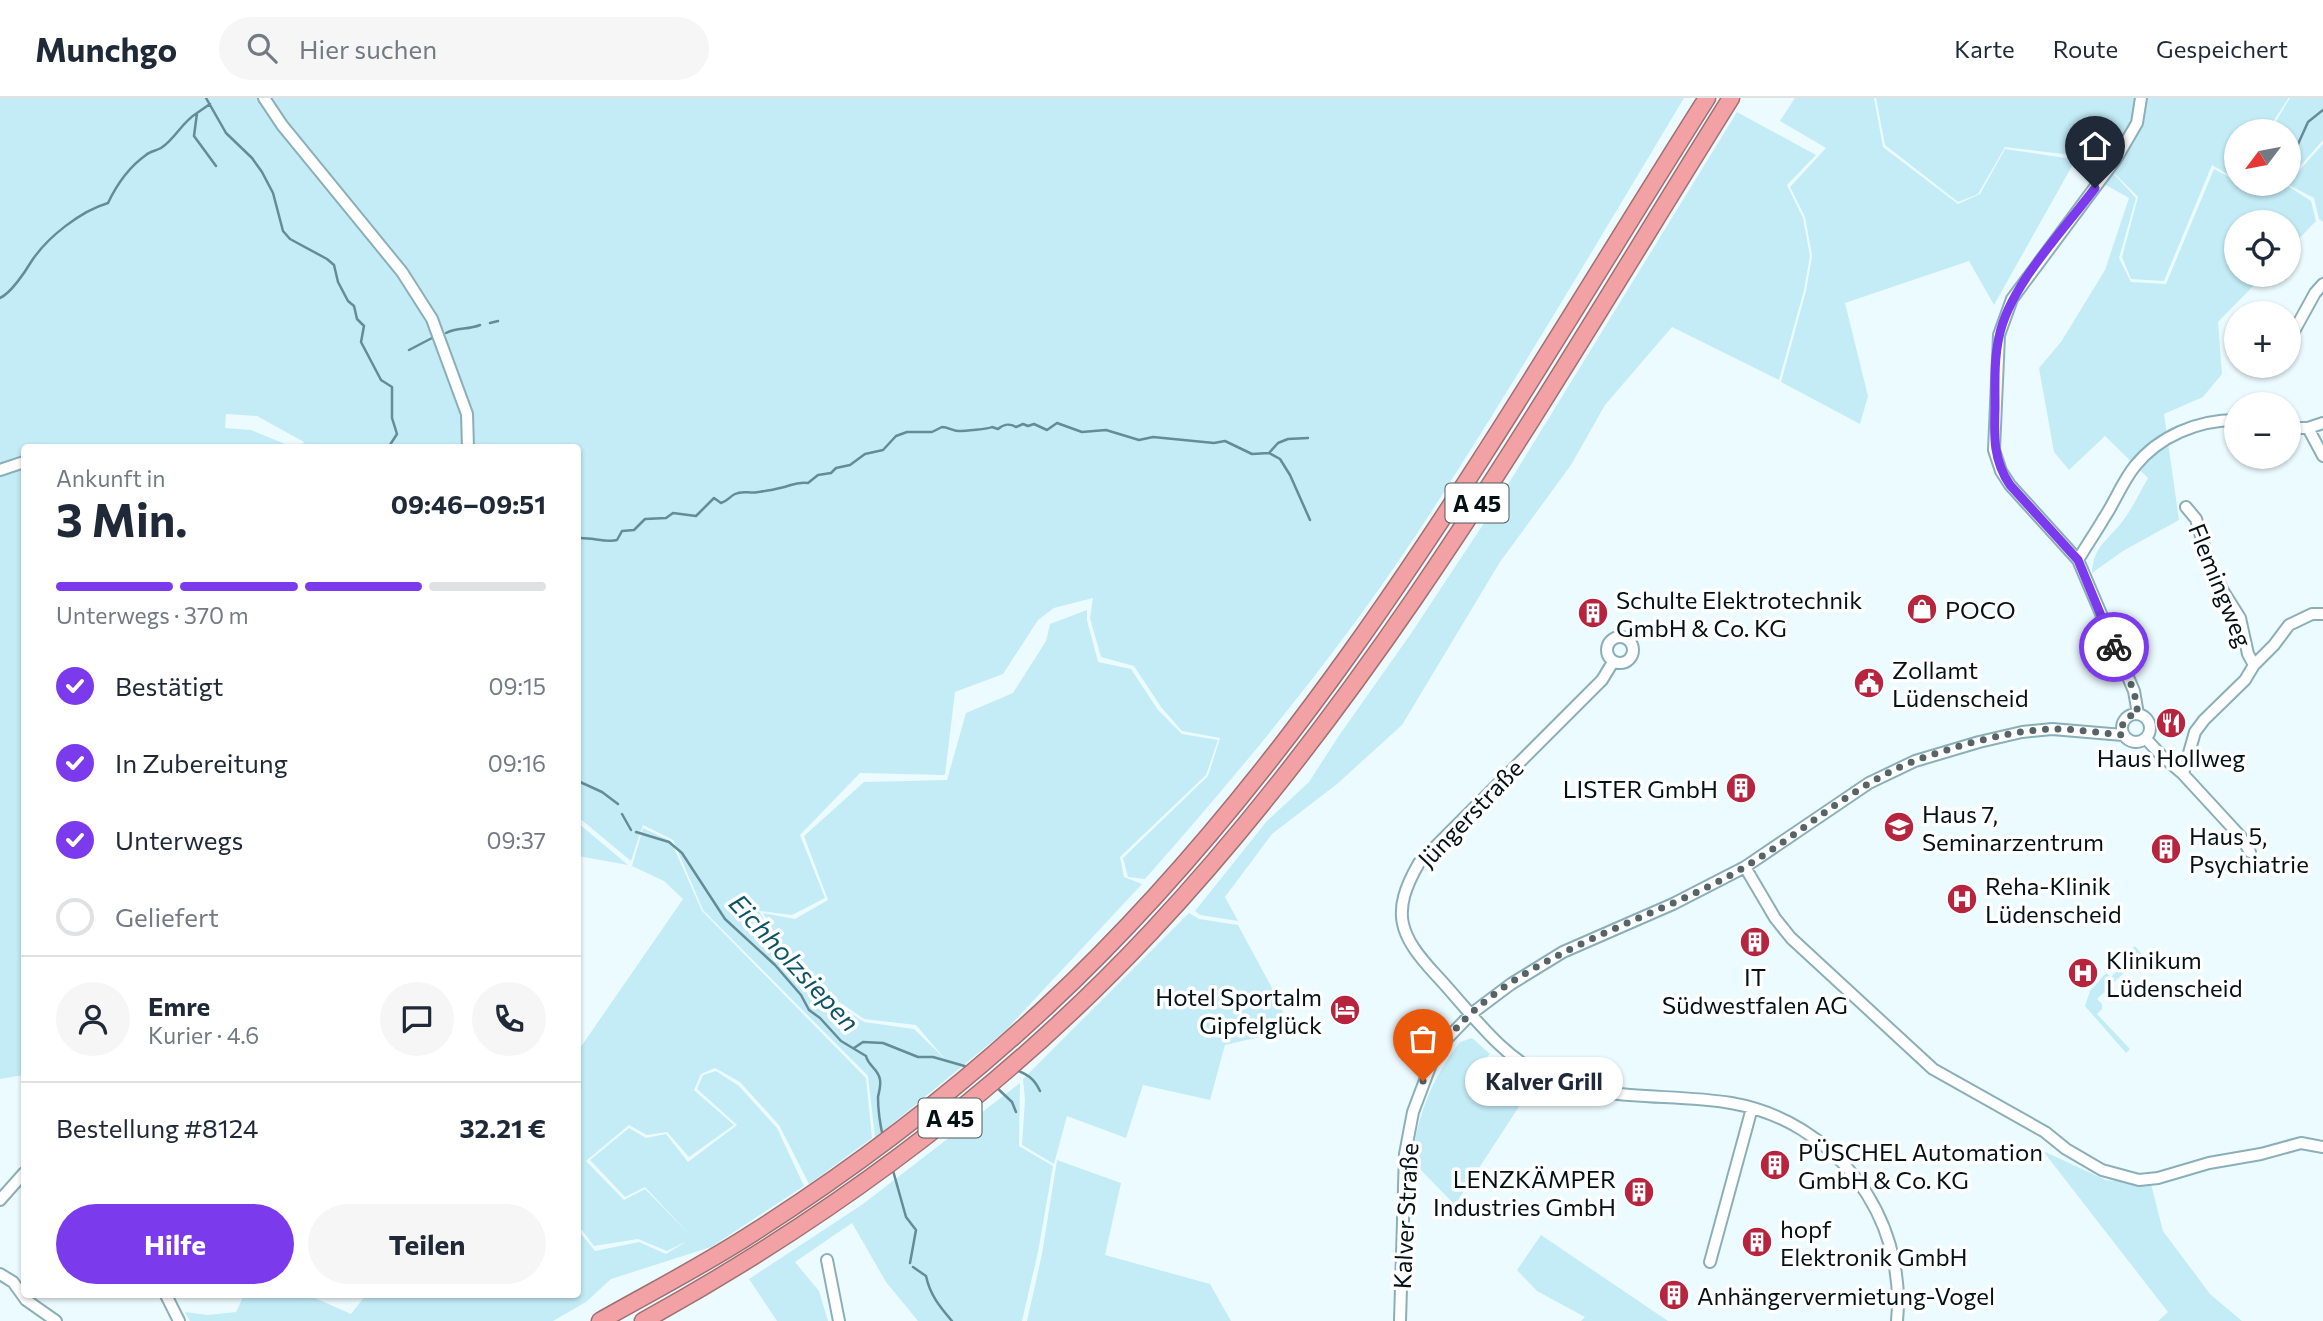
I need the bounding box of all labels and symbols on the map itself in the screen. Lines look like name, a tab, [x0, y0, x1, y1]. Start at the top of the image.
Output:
pin	[2065, 116, 2125, 188]
north arrow	[2224, 119, 2301, 196]
road number: A 45	[1446, 484, 1508, 522]
street label: Flemingweg	[2183, 519, 2259, 651]
place label: Schulte Elektrotechnik GmbH & Co. KG	[1616, 585, 1862, 642]
shop icon: POCO	[1905, 592, 1939, 626]
place label: POCO	[1945, 595, 2016, 624]
building icon: Schulte Elektrotechnik GmbH & Co. KG	[1576, 596, 1610, 630]
courier	[2079, 612, 2149, 682]
place label: Zollamt Lüdenscheid	[1892, 655, 2029, 712]
public building icon: Zollamt Lüdenscheid	[1852, 666, 1886, 700]
restaurant icon: Haus Hollweg	[2154, 706, 2188, 740]
place label: Haus Hollweg	[2097, 743, 2245, 772]
street label: Jüngerstraße	[1411, 753, 1529, 873]
building icon: LISTER GmbH	[1724, 771, 1758, 805]
place label: LISTER GmbH	[1563, 774, 1718, 803]
place label: Haus 7, Seminarzentrum	[1922, 799, 2104, 856]
school or university icon: Haus 7, Seminarzentrum	[1882, 810, 1916, 844]
place label: Haus 5, Psychiatrie	[2189, 821, 2309, 878]
building icon: Haus 5, Psychiatrie	[2149, 832, 2183, 866]
place label: Reha-Klinik Lüdenscheid	[1985, 871, 2122, 928]
hospital icon: Reha-Klinik Lüdenscheid	[1945, 882, 1979, 916]
water label: Eichholzsiepen	[724, 887, 866, 1037]
building icon: IT Südwestfalen AG	[1738, 925, 1772, 959]
place label: Klinikum Lüdenscheid	[2106, 945, 2243, 1002]
hospital icon: Klinikum Lüdenscheid	[2066, 956, 2100, 990]
place label: IT Südwestfalen AG	[1662, 962, 1848, 1019]
place label: Hotel Sportalm Gipfelglück	[1155, 982, 1322, 1039]
hotel icon: Hotel Sportalm Gipfelglück	[1328, 993, 1362, 1027]
pin	[1393, 1009, 1453, 1081]
callout: Kalver Grill	[1465, 1056, 1622, 1105]
road number: A 45	[918, 1099, 982, 1138]
place label: PÜSCHEL Automation GmbH & Co. KG	[1798, 1137, 2043, 1194]
street label: Kalver Straße	[1387, 1142, 1423, 1290]
building icon: PÜSCHEL Automation GmbH & Co. KG	[1758, 1148, 1792, 1182]
place label: LENZKÄMPER Industries GmbH	[1433, 1164, 1616, 1221]
building icon: LENZKÄMPER Industries GmbH	[1622, 1175, 1656, 1209]
place label: hopf Elektronik GmbH	[1780, 1214, 1968, 1271]
building icon: hopf Elektronik GmbH	[1740, 1225, 1774, 1259]
building icon: Anhängervermietung-Vogel	[1657, 1278, 1691, 1312]
place label: Anhängervermietung-Vogel	[1697, 1281, 1995, 1310]

